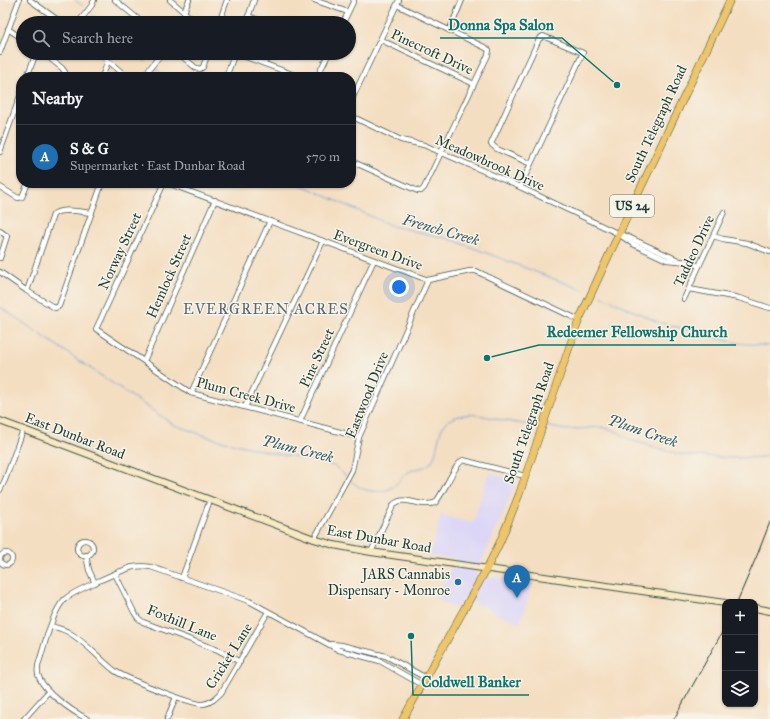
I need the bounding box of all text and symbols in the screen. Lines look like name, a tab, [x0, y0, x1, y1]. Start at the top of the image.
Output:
callout: Donna Spa Salon	[440, 11, 562, 38]
search box	[16, 16, 356, 60]
text: Donna Spa Salon	[448, 16, 555, 35]
street label: Pinecroft Drive	[388, 26, 476, 78]
icon: search	[30, 27, 52, 49]
text: Search here	[62, 29, 133, 47]
street label: South Telegraph Road	[621, 63, 691, 185]
text: Nearby	[32, 88, 83, 109]
street label: Meadowbrook Drive	[433, 131, 547, 195]
text: S & G	[70, 140, 109, 158]
text: A	[41, 149, 49, 165]
text: 570 m	[306, 149, 340, 165]
text: Supermarket · East Dunbar Road	[70, 158, 245, 174]
road number: US 24	[610, 195, 654, 217]
street label: Norway Street	[95, 210, 145, 292]
water label: French Creek	[400, 210, 482, 250]
street label: Taddeo Drive	[670, 212, 718, 290]
street label: Evergreen Drive	[331, 226, 425, 274]
street label: Hemlock Street	[143, 231, 195, 321]
your location	[389, 277, 409, 297]
district label: EVERGREEN ACRES	[183, 300, 349, 318]
callout: Redeemer Fellowship Church	[539, 318, 736, 345]
text: Redeemer Fellowship Church	[547, 323, 728, 342]
street label: Pine Street	[296, 326, 338, 390]
street label: Eastwood Drive	[342, 349, 392, 441]
street label: South Telegraph Road	[500, 360, 558, 486]
street label: Plum Creek Drive	[194, 374, 298, 416]
street label: East Dunbar Road	[23, 409, 127, 463]
water label: Plum Creek	[606, 411, 681, 451]
water label: Plum Creek	[261, 431, 336, 467]
street label: East Dunbar Road	[325, 521, 433, 557]
pin: A	[504, 565, 530, 598]
place label: JARS Cannabis Dispensary - Monroe	[328, 566, 450, 599]
marker: JARS Cannabis Dispensary - Monroe	[453, 577, 463, 587]
map controls	[722, 599, 758, 707]
button: +	[722, 599, 758, 635]
street label: Foxhill Lane	[145, 601, 220, 645]
street label: Cricket Lane	[202, 620, 256, 692]
button: −	[722, 635, 758, 671]
callout: Coldwell Banker	[413, 668, 529, 695]
button: layers	[722, 671, 758, 707]
text: Coldwell Banker	[421, 673, 521, 691]

